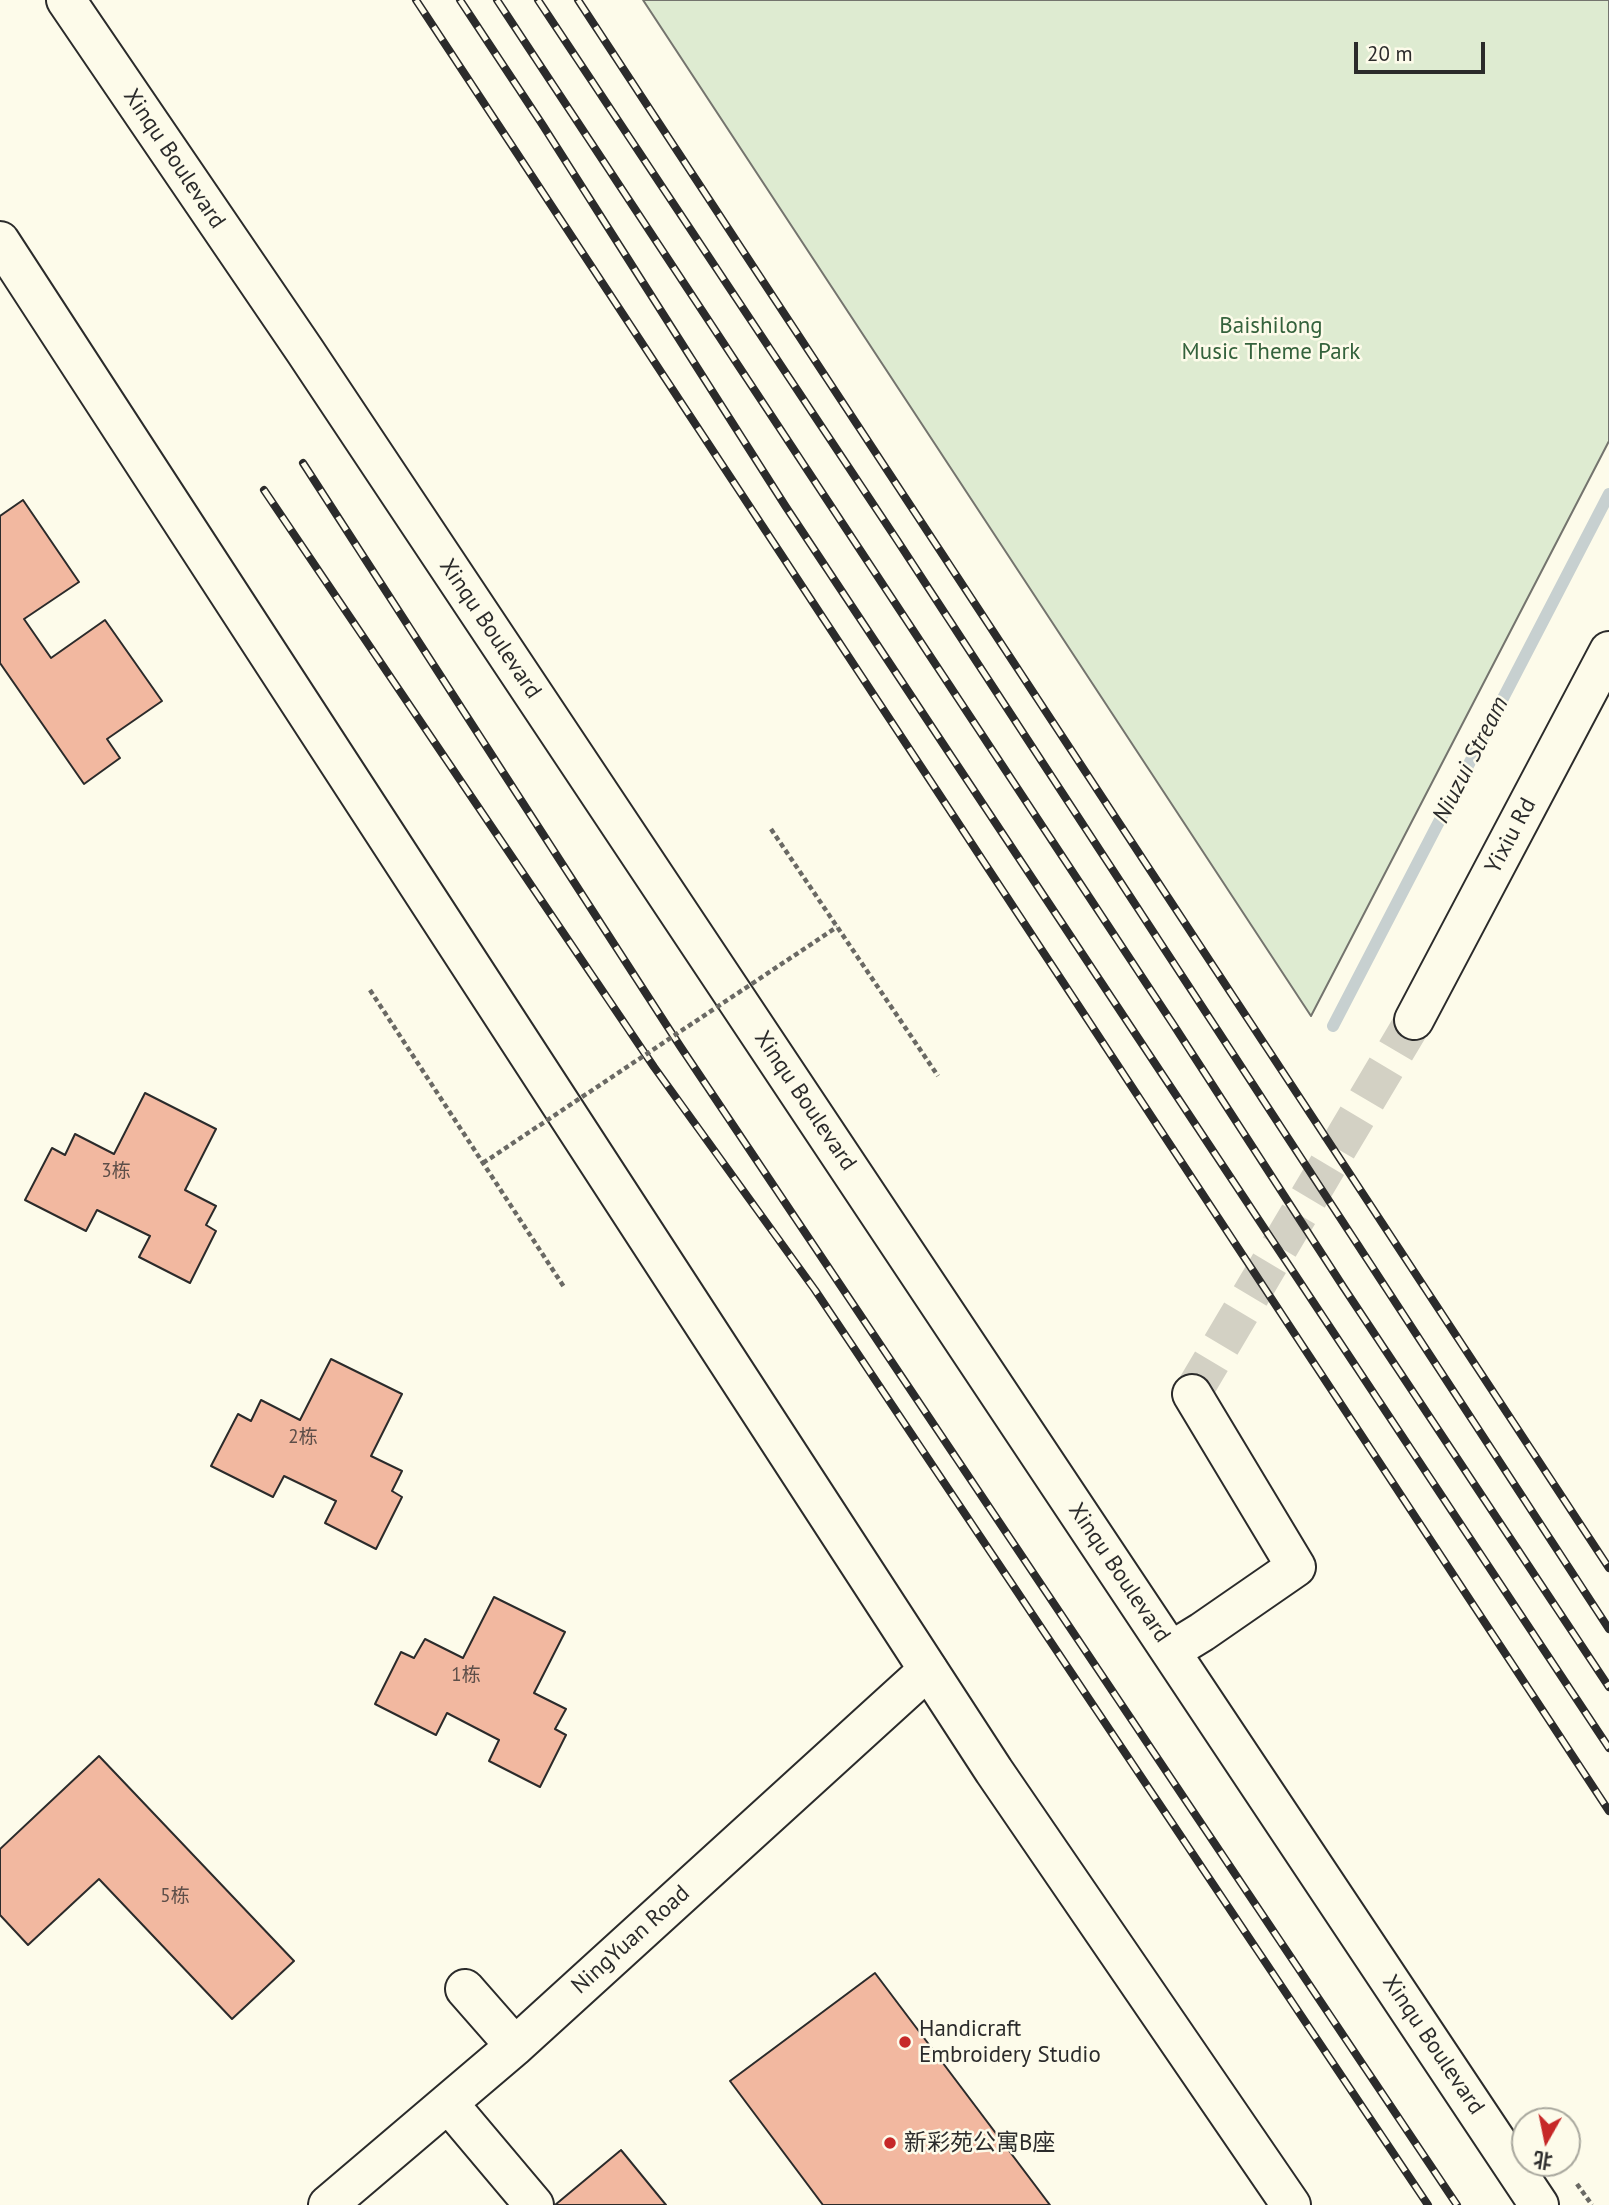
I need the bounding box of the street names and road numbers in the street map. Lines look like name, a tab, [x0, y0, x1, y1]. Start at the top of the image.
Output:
street label: Xinqu Boulevard	[117, 84, 231, 234]
street label: Xinqu Boulevard	[433, 554, 547, 704]
street label: Yixiu Rd	[1480, 793, 1542, 879]
street label: Xinqu Boulevard	[748, 1026, 862, 1176]
street label: Xinqu Boulevard	[1062, 1498, 1176, 1648]
street label: NingYuan Road	[566, 1880, 696, 2000]
street label: Xinqu Boulevard	[1376, 1970, 1490, 2120]

